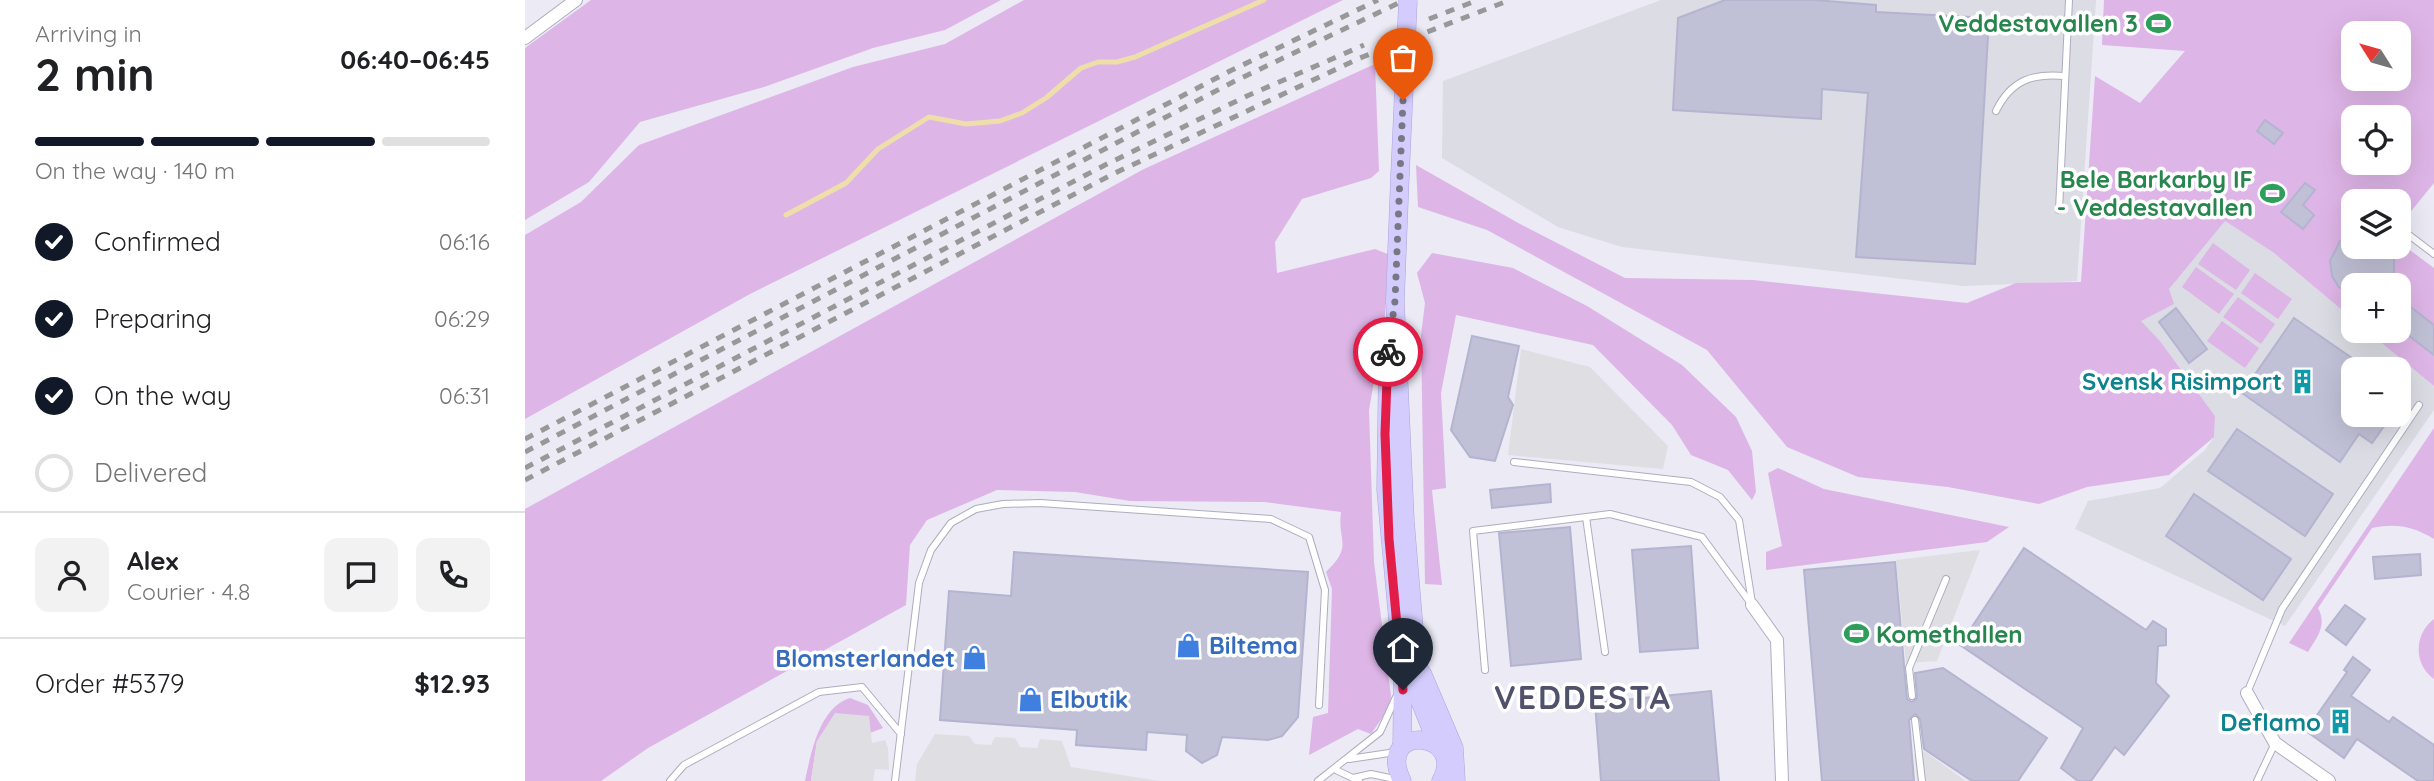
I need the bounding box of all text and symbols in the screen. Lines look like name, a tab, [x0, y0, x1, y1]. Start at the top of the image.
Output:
place label: Veddestavallen 3	[1938, 8, 2138, 38]
sports icon: Veddestavallen 3	[2144, 9, 2172, 37]
text: Arriving in	[35, 19, 142, 48]
north arrow	[2341, 21, 2411, 91]
map controls	[2341, 21, 2411, 427]
pin	[1373, 28, 1433, 100]
icon: bag	[1384, 39, 1422, 77]
text: 06:40–06:45	[340, 43, 490, 76]
text: 2 min	[35, 45, 155, 103]
button: locate	[2341, 105, 2411, 175]
text: On the way · 140 m	[35, 156, 235, 185]
place label: Bele Barkarby IF - Veddestavallen	[2057, 164, 2253, 222]
sports icon: Bele Barkarby IF - Veddestavallen	[2259, 179, 2287, 207]
button: layers	[2341, 189, 2411, 259]
icon: check	[35, 223, 73, 261]
text: Confirmed	[94, 225, 221, 258]
text: 06:16	[439, 227, 490, 256]
button: +	[2341, 273, 2411, 343]
icon: check	[35, 300, 73, 338]
text: Preparing	[94, 302, 212, 335]
text: 06:29	[434, 304, 490, 333]
courier	[1353, 317, 1423, 387]
icon: bike	[1369, 333, 1407, 371]
button: −	[2341, 357, 2411, 427]
place label: Svensk Risimport	[2082, 366, 2282, 396]
building icon: Svensk Risimport	[2288, 367, 2316, 395]
icon: check	[35, 377, 73, 415]
text: On the way	[94, 379, 232, 412]
text: 06:31	[439, 381, 490, 410]
text: Delivered	[94, 456, 207, 489]
button: person	[35, 538, 109, 612]
button: chat	[324, 538, 398, 612]
button: phone	[416, 538, 490, 612]
text: Alex	[127, 544, 178, 577]
text: Courier · 4.8	[127, 577, 250, 606]
pin	[1373, 618, 1433, 690]
place label: Komethallen	[1876, 619, 2023, 649]
sports icon: Komethallen	[1842, 620, 1870, 648]
icon: home	[1384, 629, 1422, 667]
place label: Biltema	[1209, 630, 1298, 660]
shop icon: Biltema	[1175, 631, 1203, 659]
place label: Blomsterlandet	[775, 643, 955, 673]
shop icon: Blomsterlandet	[961, 644, 989, 672]
text: Order #5379	[35, 667, 185, 700]
text: $12.93	[414, 667, 490, 700]
district label: VEDDESTA	[1494, 677, 1672, 717]
place label: Elbutik	[1050, 684, 1129, 714]
shop icon: Elbutik	[1016, 685, 1044, 713]
place label: Deflamo	[2220, 707, 2321, 737]
building icon: Deflamo	[2327, 708, 2355, 736]

